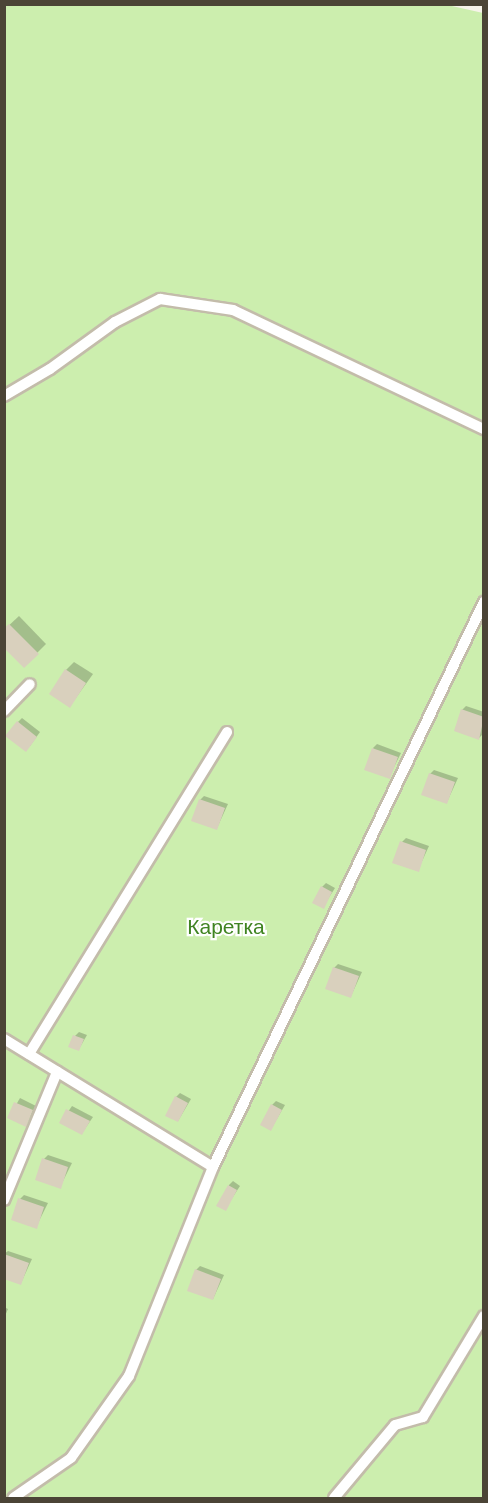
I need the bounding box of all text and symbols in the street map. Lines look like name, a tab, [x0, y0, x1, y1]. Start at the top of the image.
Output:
park label: Каретка	[187, 914, 265, 940]

